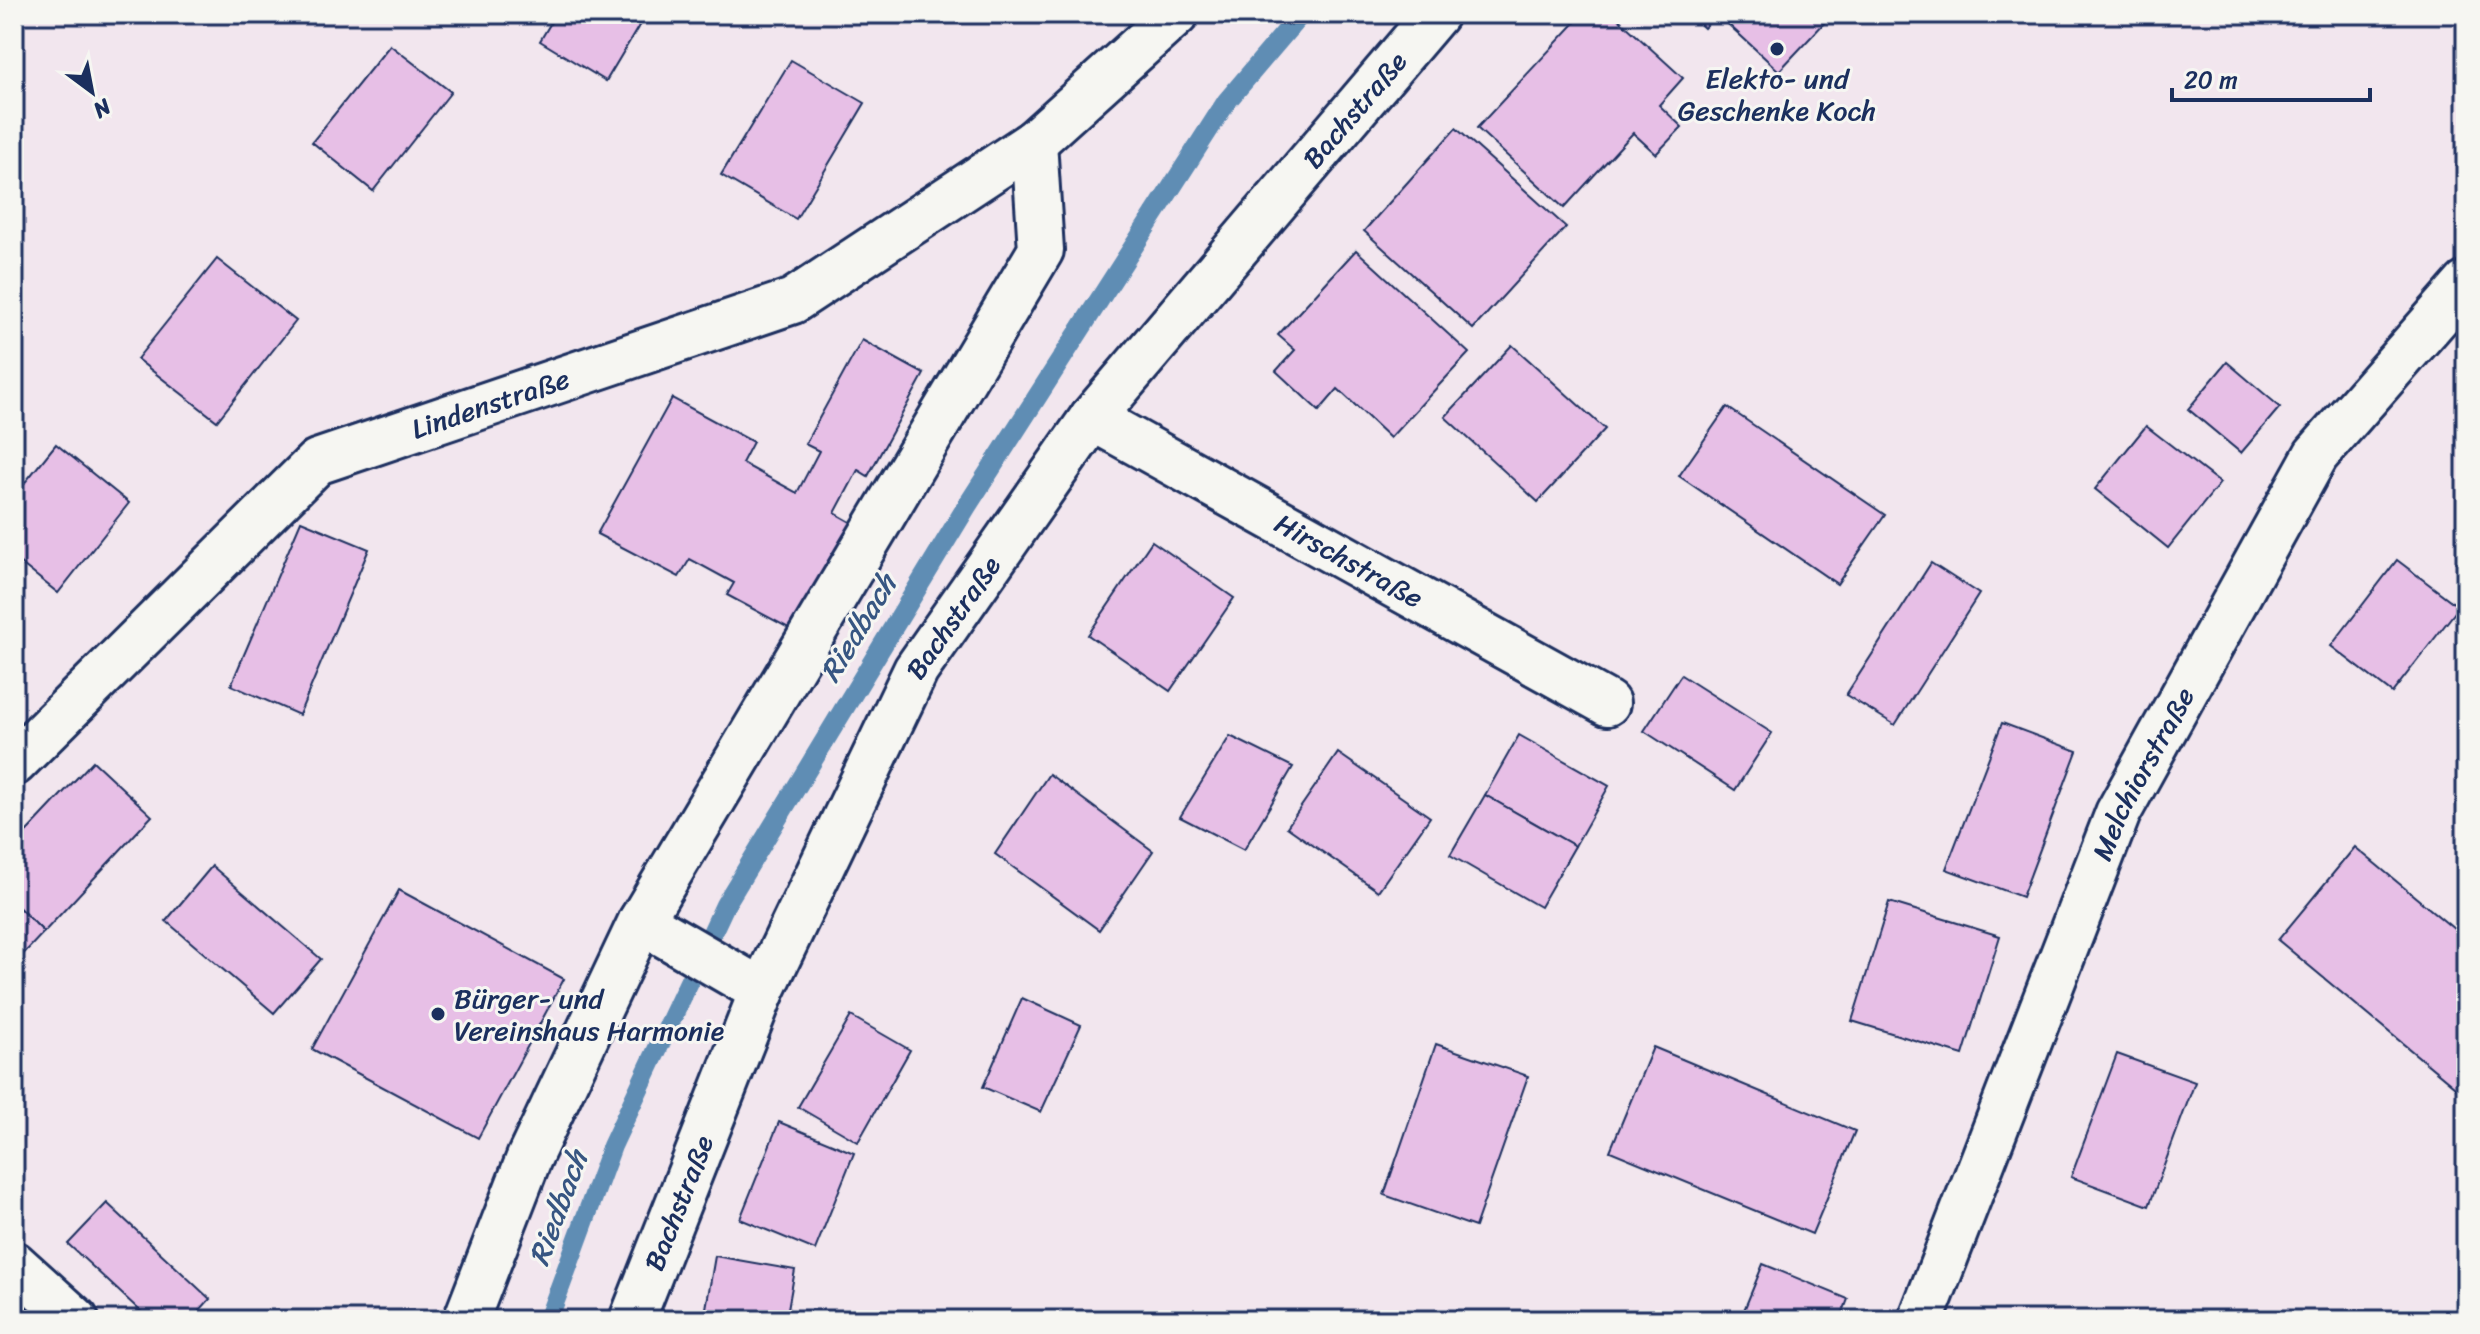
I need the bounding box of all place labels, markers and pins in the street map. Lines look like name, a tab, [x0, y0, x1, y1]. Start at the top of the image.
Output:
marker: Elekto- und Geschenke Koch	[1768, 40, 1786, 58]
place label: Elekto- und Geschenke Koch	[1678, 54, 1876, 135]
place label: Bürger- und Vereinshaus Harmonie	[454, 974, 724, 1055]
marker: Bürger- und Vereinshaus Harmonie	[429, 1005, 447, 1023]

